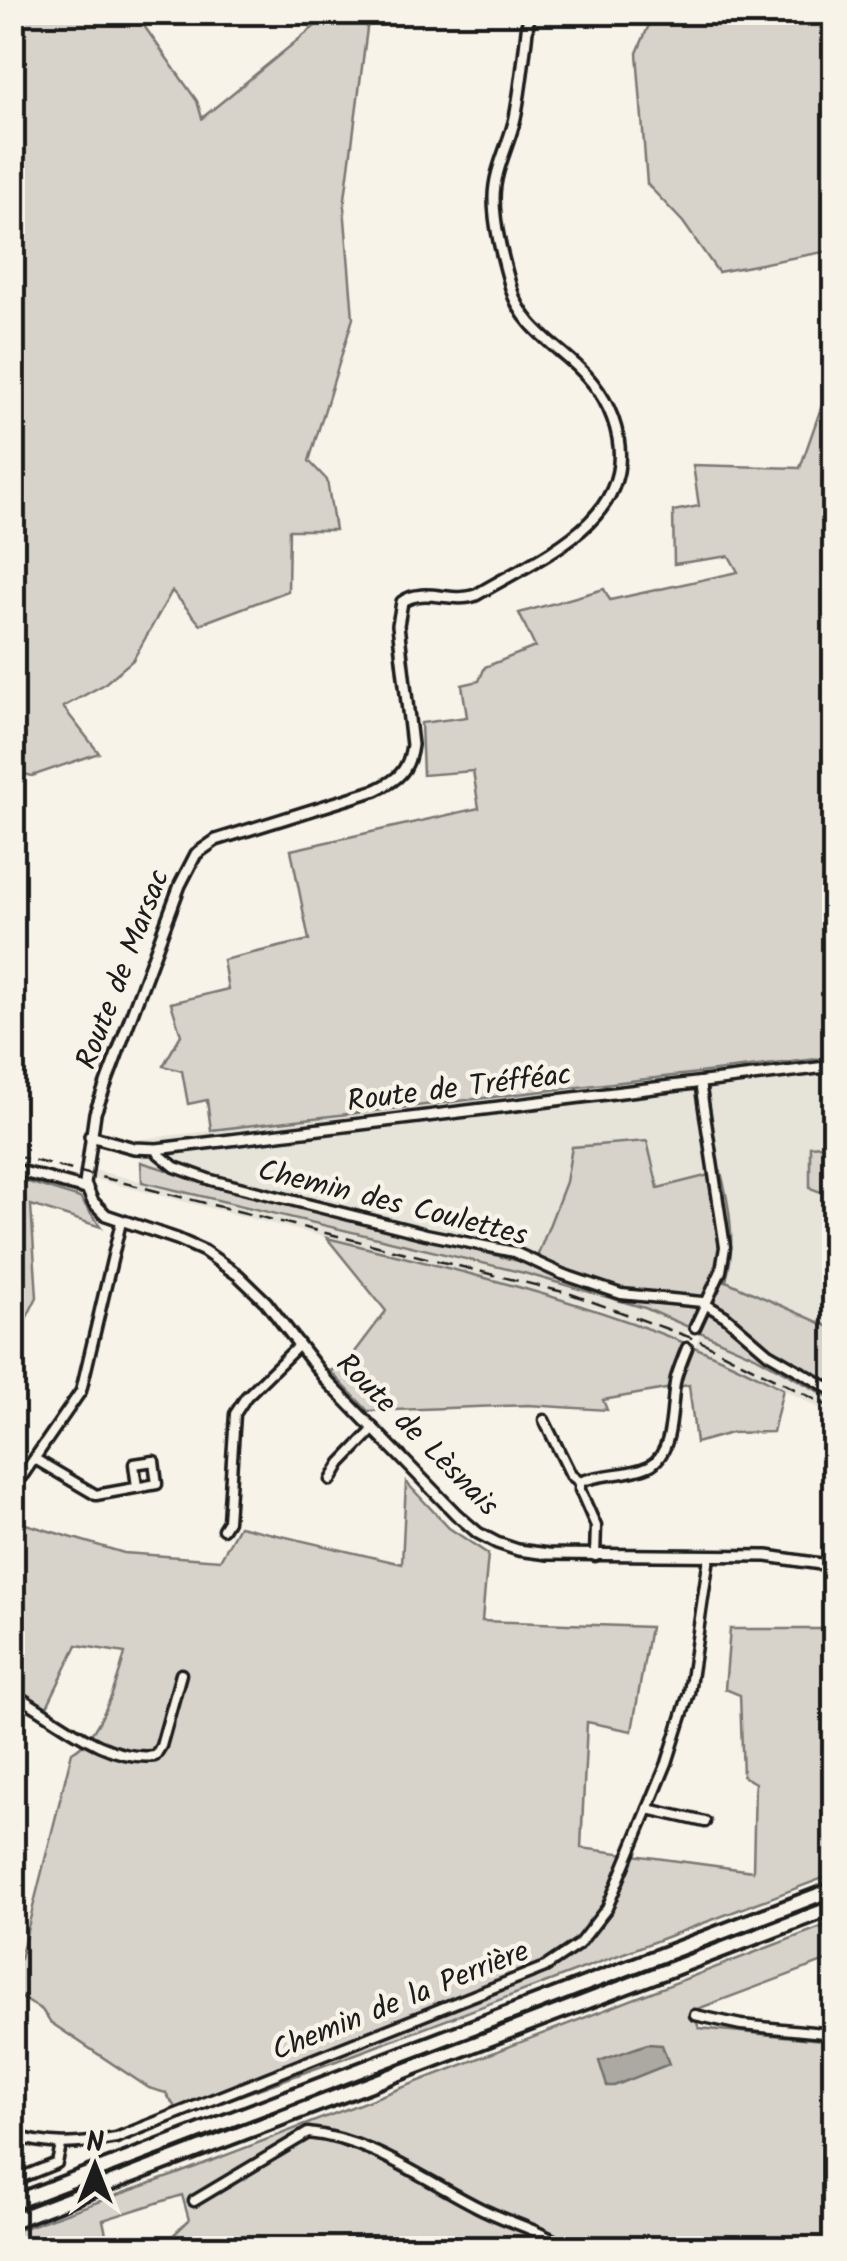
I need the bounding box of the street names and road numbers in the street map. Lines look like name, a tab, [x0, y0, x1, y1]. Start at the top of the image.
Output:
street label: Route de Marsac	[64, 863, 184, 1077]
street label: Route de Tréfféac	[344, 1051, 574, 1127]
street label: Chemin des Coulettes	[253, 1147, 533, 1261]
street label: Route de Lèsnais	[323, 1342, 510, 1529]
street label: Chemin de la Perrière	[265, 1928, 537, 2075]

